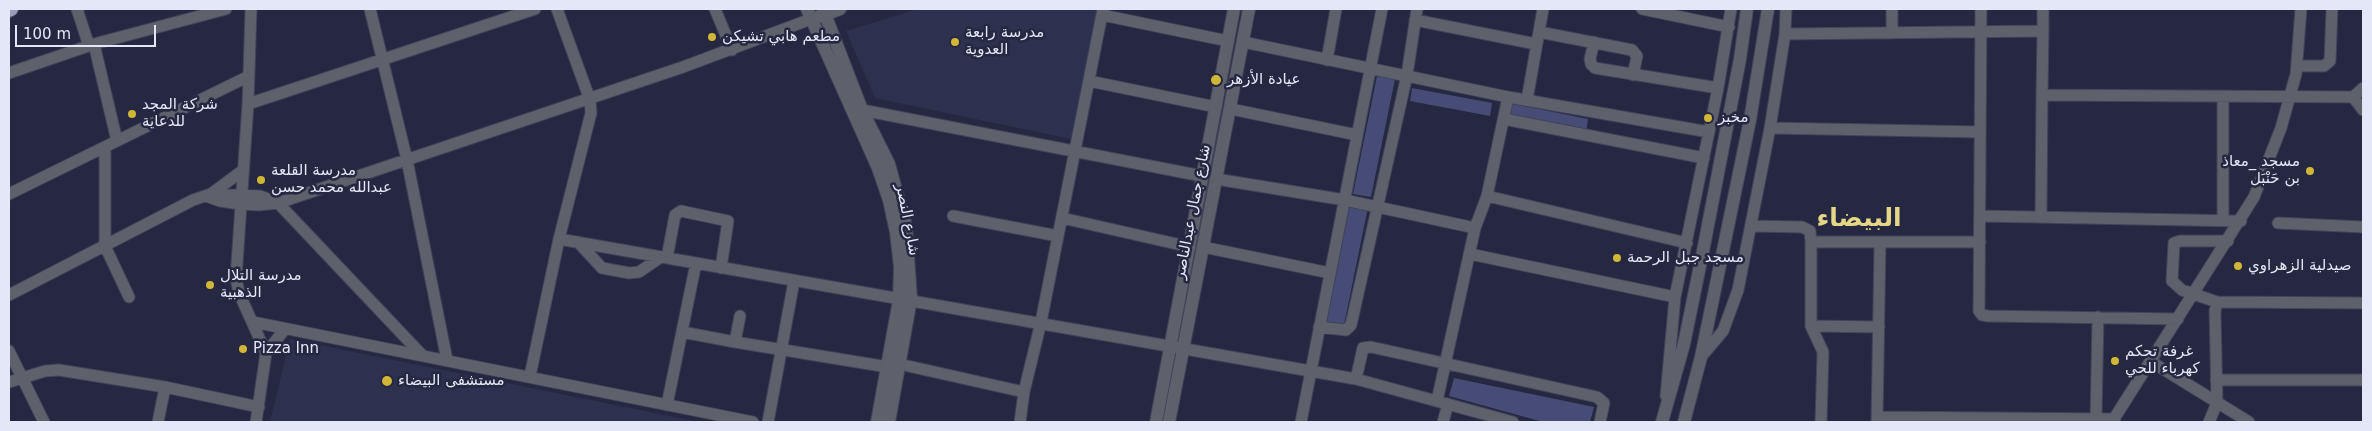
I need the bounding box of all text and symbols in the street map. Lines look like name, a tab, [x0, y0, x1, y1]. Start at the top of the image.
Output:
scale bar	[18, 15, 159, 47]
place label: مدرسة رابعة العدوية	[965, 24, 1044, 59]
text: 100 m	[23, 25, 71, 43]
place label: مطعم هابي تشيكن	[722, 28, 840, 46]
marker: مطعم هابي تشيكن	[706, 31, 718, 43]
marker: مدرسة رابعة العدوية	[949, 36, 961, 48]
place label: عيادة الأزهر	[1227, 71, 1301, 89]
marker: عيادة الأزهر	[1209, 73, 1223, 87]
place label: شركة المجد للدعاية	[142, 96, 218, 131]
marker: شركة المجد للدعاية	[126, 108, 138, 120]
place label: مخبز	[1718, 109, 1749, 127]
marker: مخبز	[1702, 112, 1714, 124]
street label: شارع جمال عبدالناصر	[1171, 143, 1215, 281]
place label: مسجد _معاذ بن حَنْبَل	[2222, 153, 2300, 188]
place label: مدرسة القلعة عبدالله محمد حسن	[271, 162, 392, 197]
marker: مسجد _معاذ بن حَنْبَل	[2304, 165, 2316, 177]
marker: مدرسة القلعة عبدالله محمد حسن	[255, 174, 267, 186]
street label: شارع النصر	[891, 183, 923, 257]
district label: البيضاء	[1816, 204, 1902, 234]
place label: مسجد جبل الرحمة	[1627, 249, 1744, 267]
marker: مسجد جبل الرحمة	[1611, 252, 1623, 264]
place label: صيدلية الزهراوي	[2248, 257, 2351, 275]
marker: صيدلية الزهراوي	[2232, 260, 2244, 272]
place label: مدرسة التلال الذهبية	[220, 267, 302, 302]
marker: مدرسة التلال الذهبية	[204, 279, 216, 291]
place label: Pizza Inn	[253, 340, 319, 358]
marker: Pizza Inn	[237, 343, 249, 355]
place label: غرفة تحكم كهرباء للحي	[2125, 343, 2200, 378]
marker: غرفة تحكم كهرباء للحي	[2109, 355, 2121, 367]
place label: مستشفى البيضاء	[398, 372, 505, 390]
marker: مستشفى البيضاء	[380, 374, 394, 388]

